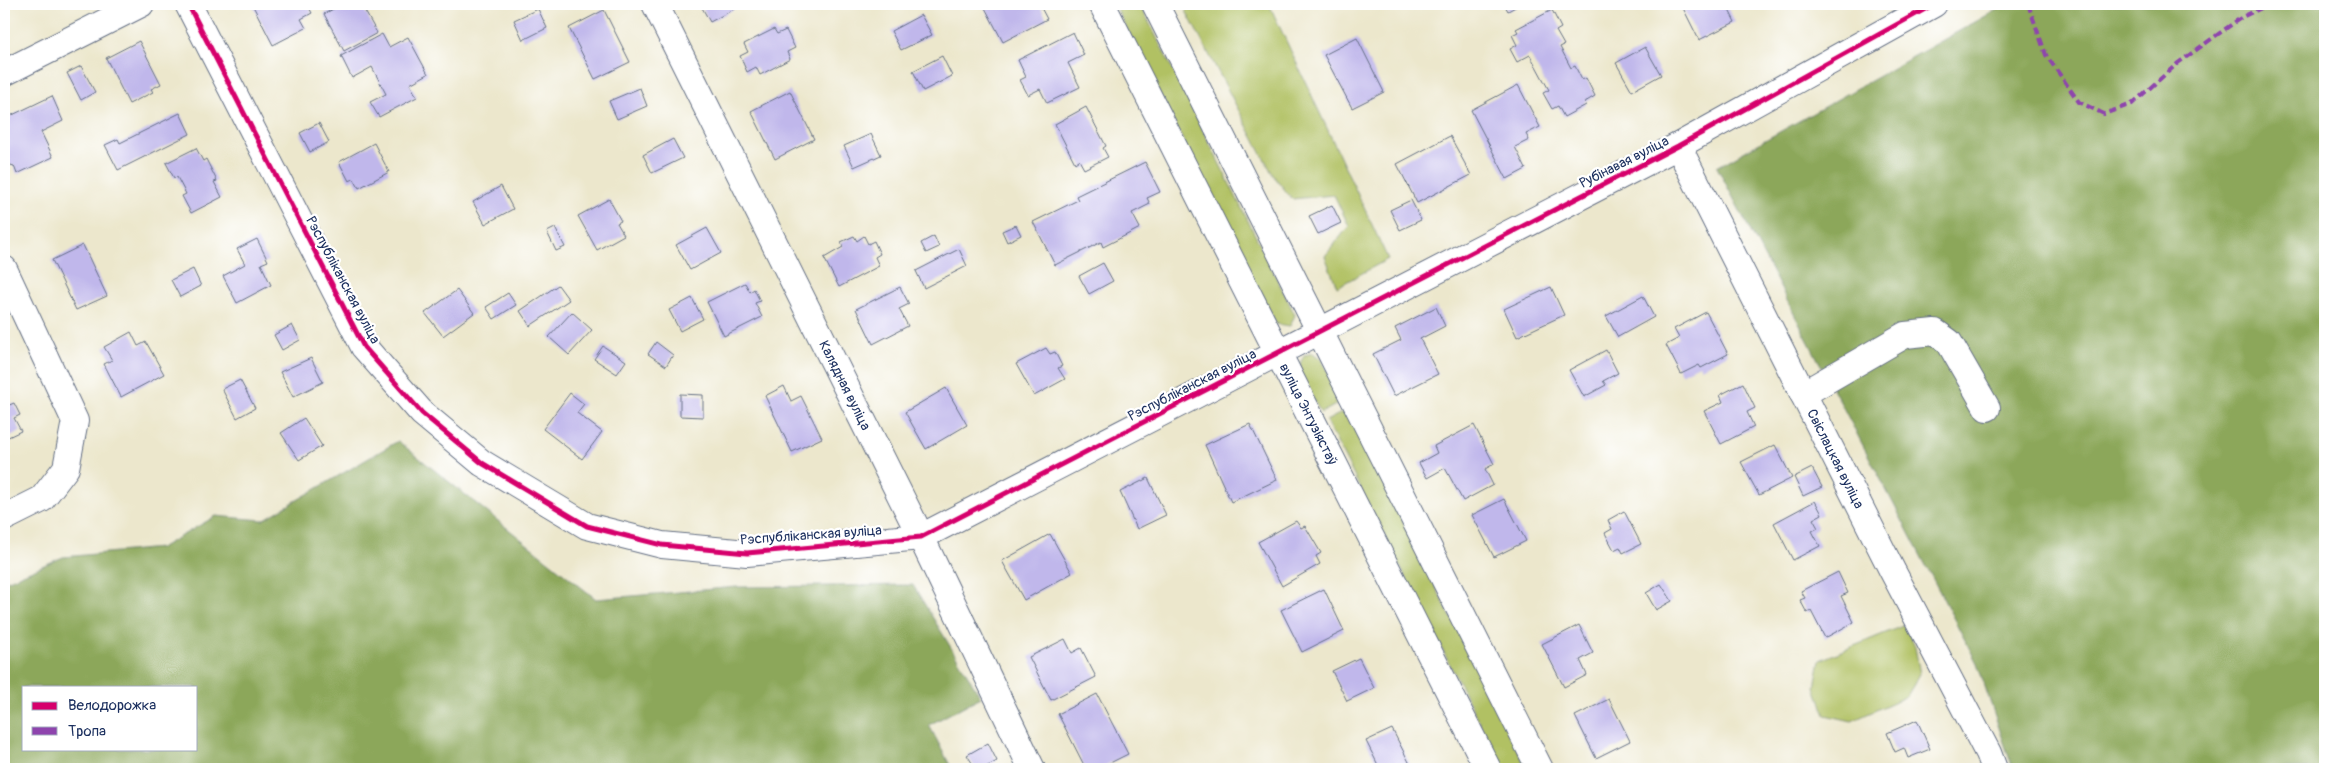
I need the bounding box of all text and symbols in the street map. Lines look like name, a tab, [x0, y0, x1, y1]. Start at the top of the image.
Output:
street label: Рубінавая вуліца	[1576, 132, 1672, 192]
street label: Рэспубліканская вуліца	[302, 213, 384, 347]
street label: Калядная вуліца	[816, 337, 875, 433]
street label: Рэспубліканская вуліца	[1125, 345, 1259, 425]
street label: вуліца Энтузіястаў	[1276, 360, 1342, 468]
street label: Свіслацкая вуліца	[1803, 406, 1868, 511]
street label: Рэспубліканская вуліца	[740, 522, 882, 548]
legend	[22, 686, 198, 750]
text: Велодорожка	[68, 696, 156, 715]
text: Тропа	[68, 722, 106, 741]

